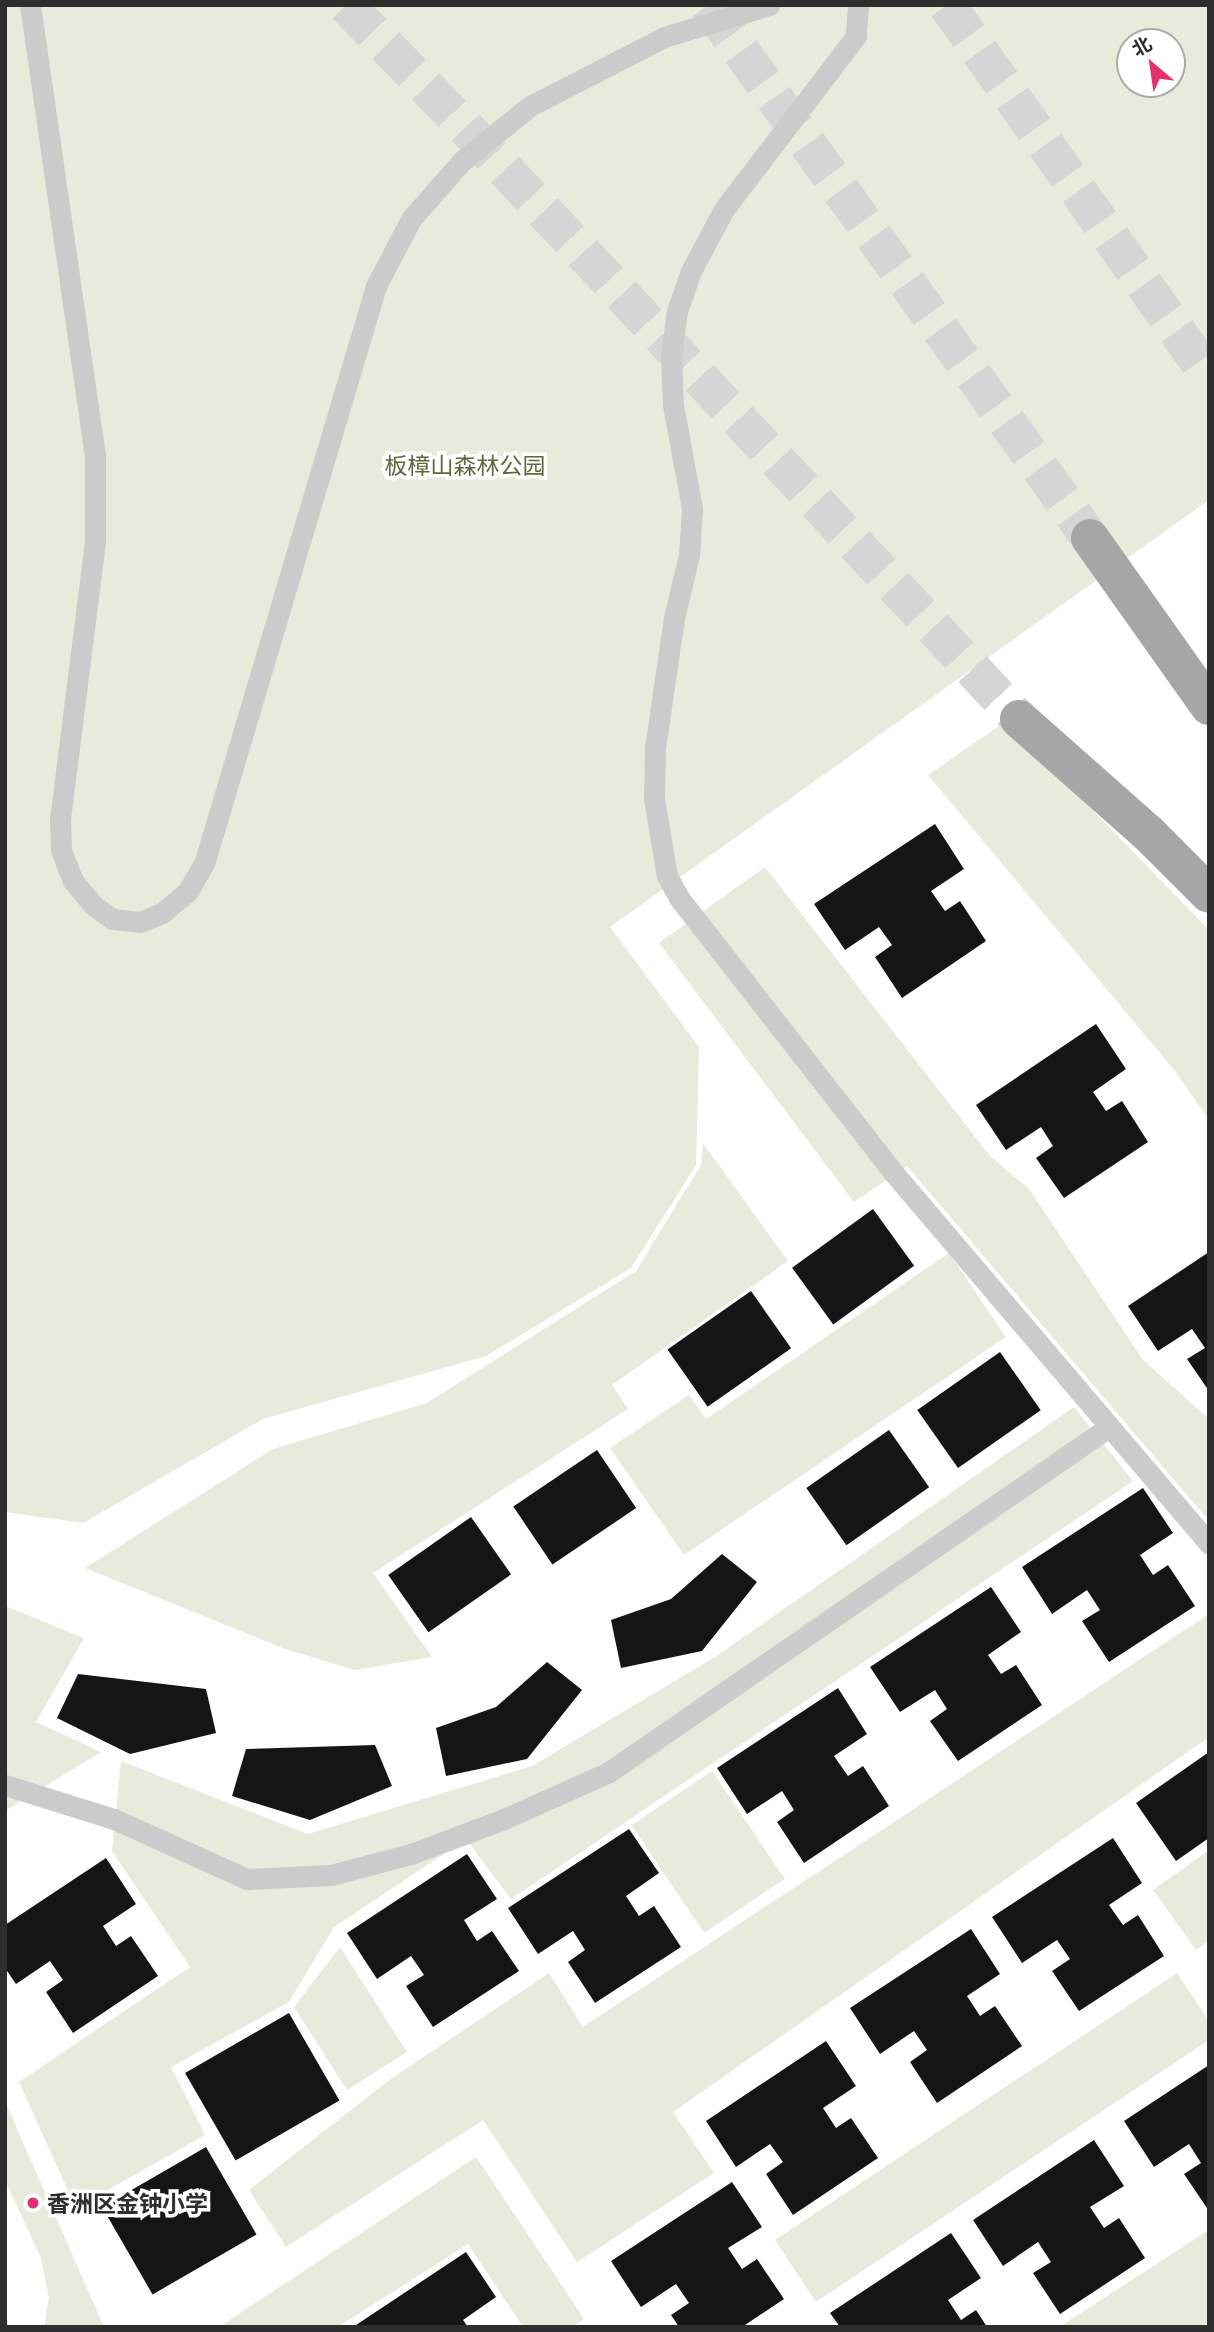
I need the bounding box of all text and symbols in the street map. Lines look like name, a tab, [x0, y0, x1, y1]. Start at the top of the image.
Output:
north arrow	[1116, 28, 1186, 98]
text: 北	[1128, 31, 1155, 61]
park label: 板樟山森林公园	[385, 451, 545, 479]
place label: 香洲区金钟小学	[47, 2189, 208, 2217]
marker: 香洲区金钟小学	[25, 2195, 41, 2211]

